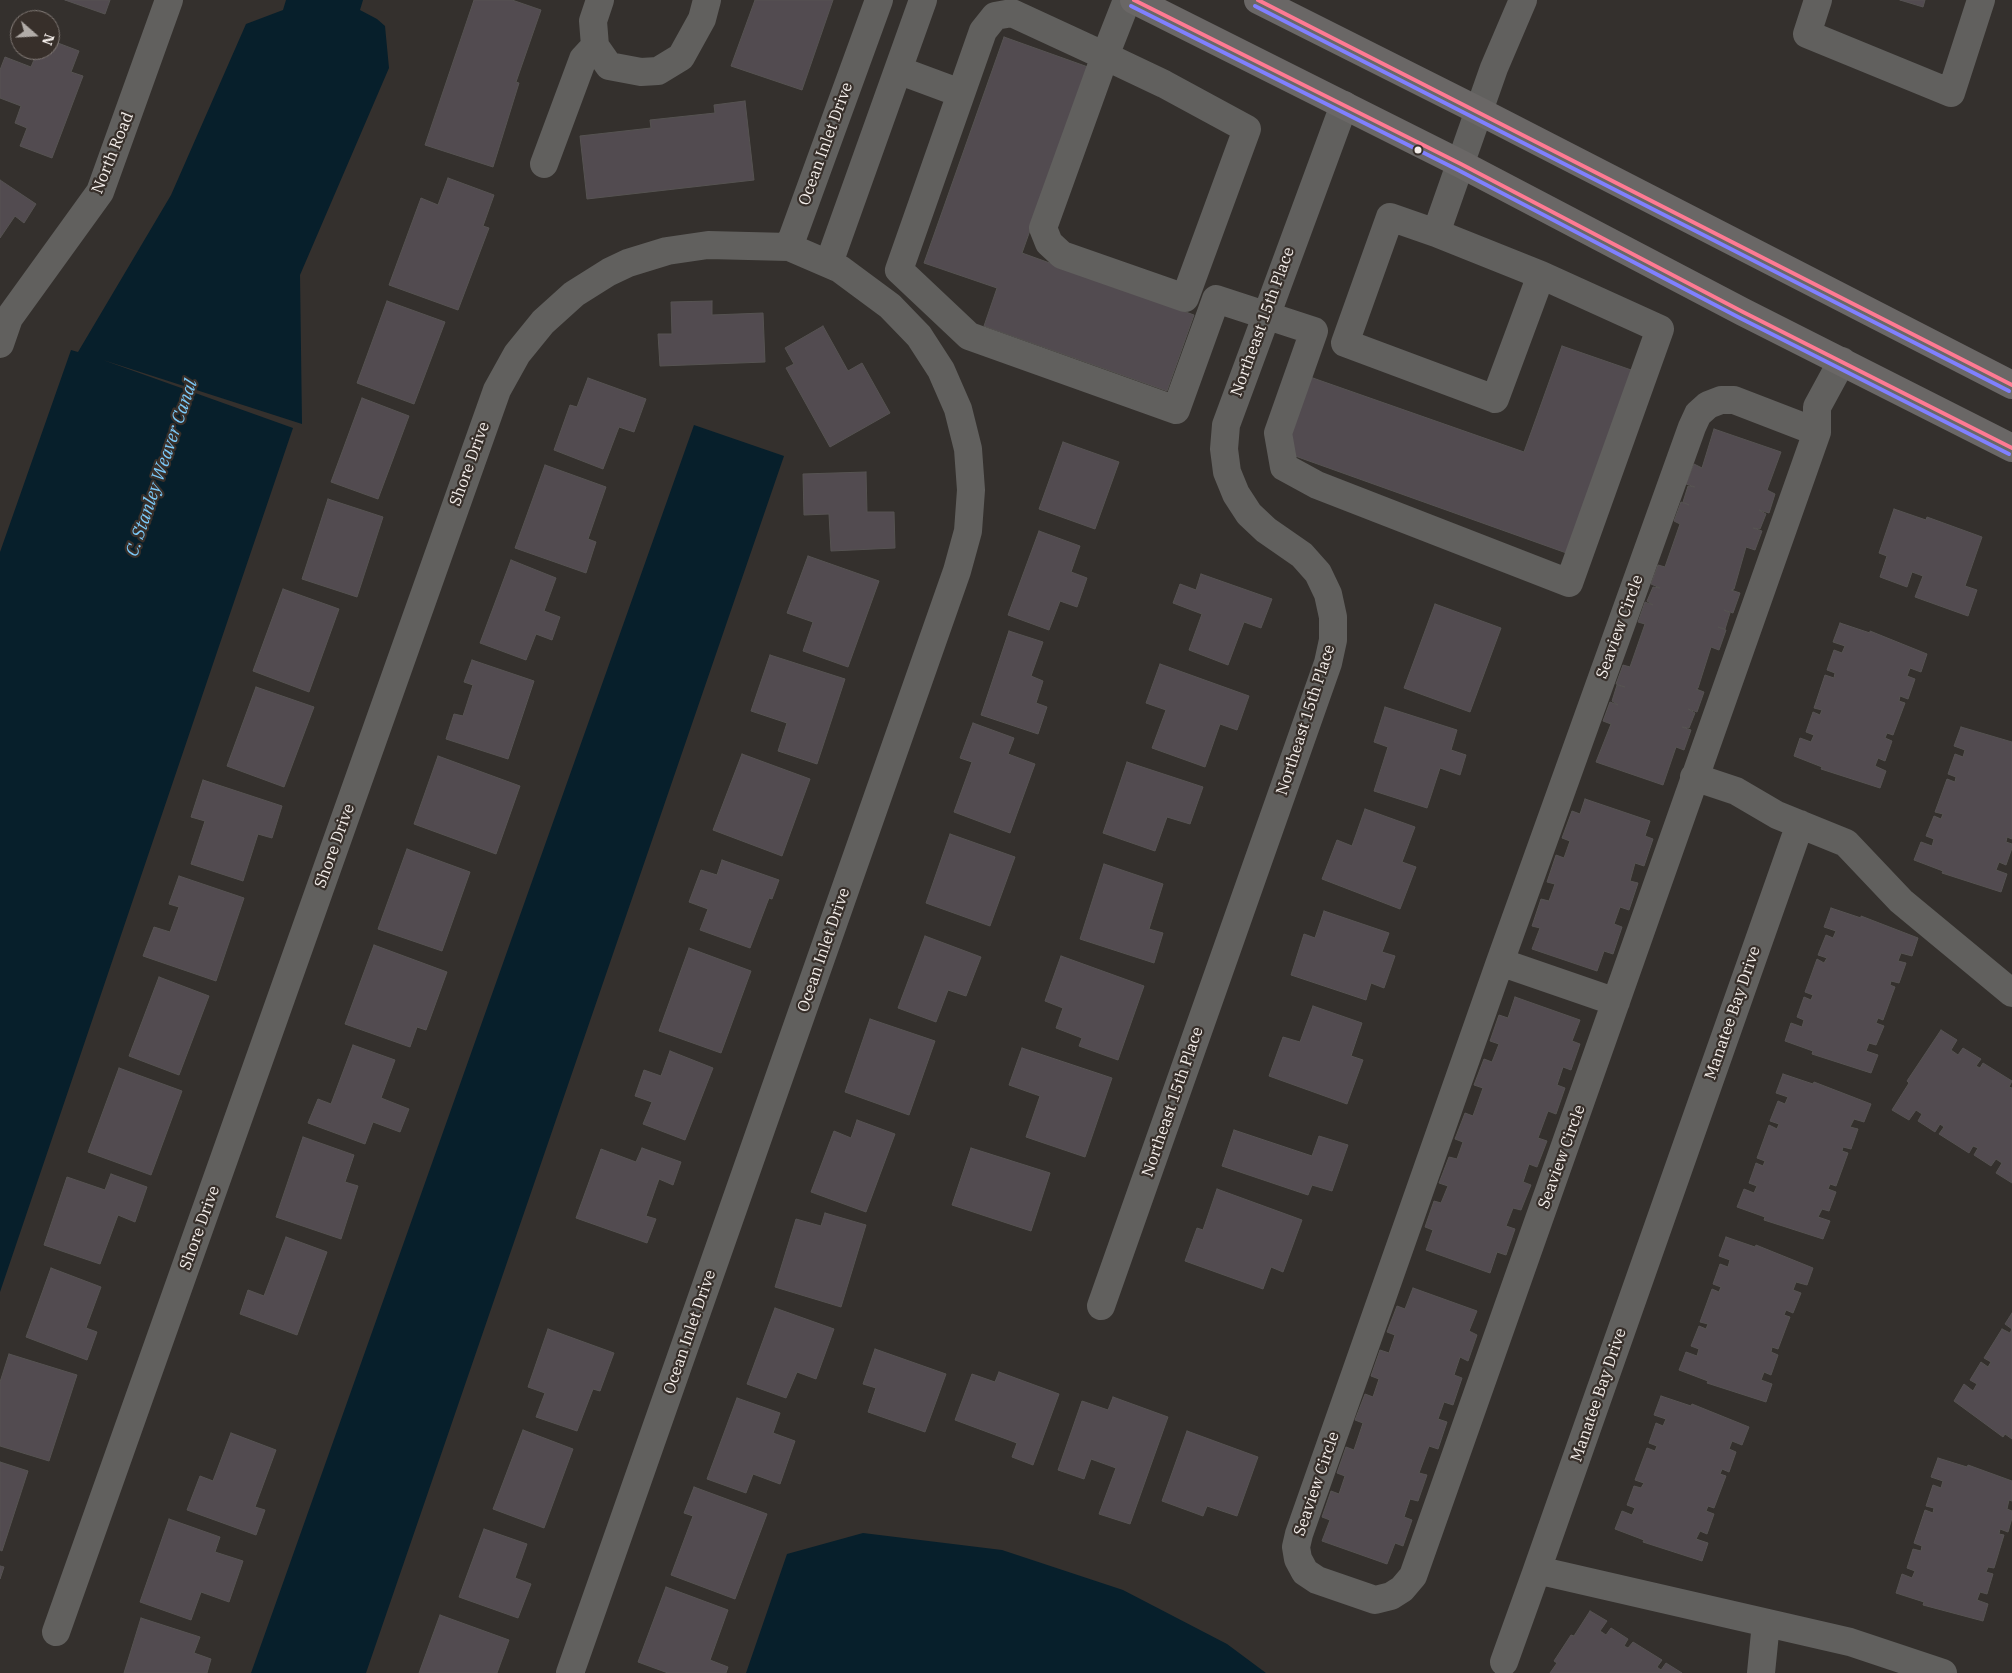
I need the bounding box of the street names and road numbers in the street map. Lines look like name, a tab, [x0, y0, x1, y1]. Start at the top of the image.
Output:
street label: Ocean Inlet Drive	[795, 80, 857, 208]
street label: North Road	[88, 109, 138, 197]
street label: Northeast 15th Place	[1227, 245, 1299, 399]
street label: Shore Drive	[446, 419, 494, 509]
street label: Seaview Circle	[1592, 572, 1648, 682]
street label: Northeast 15th Place	[1273, 642, 1339, 798]
street label: Shore Drive	[311, 801, 359, 891]
street label: Ocean Inlet Drive	[794, 885, 854, 1015]
street label: Manatee Bay Drive	[1701, 944, 1765, 1082]
street label: Northeast 15th Place	[1138, 1024, 1208, 1180]
street label: Seaview Circle	[1534, 1102, 1590, 1212]
street label: Shore Drive	[176, 1183, 224, 1273]
street label: Ocean Inlet Drive	[660, 1267, 720, 1397]
street label: Manatee Bay Drive	[1567, 1326, 1631, 1464]
street label: Seaview Circle	[1290, 1429, 1344, 1539]

